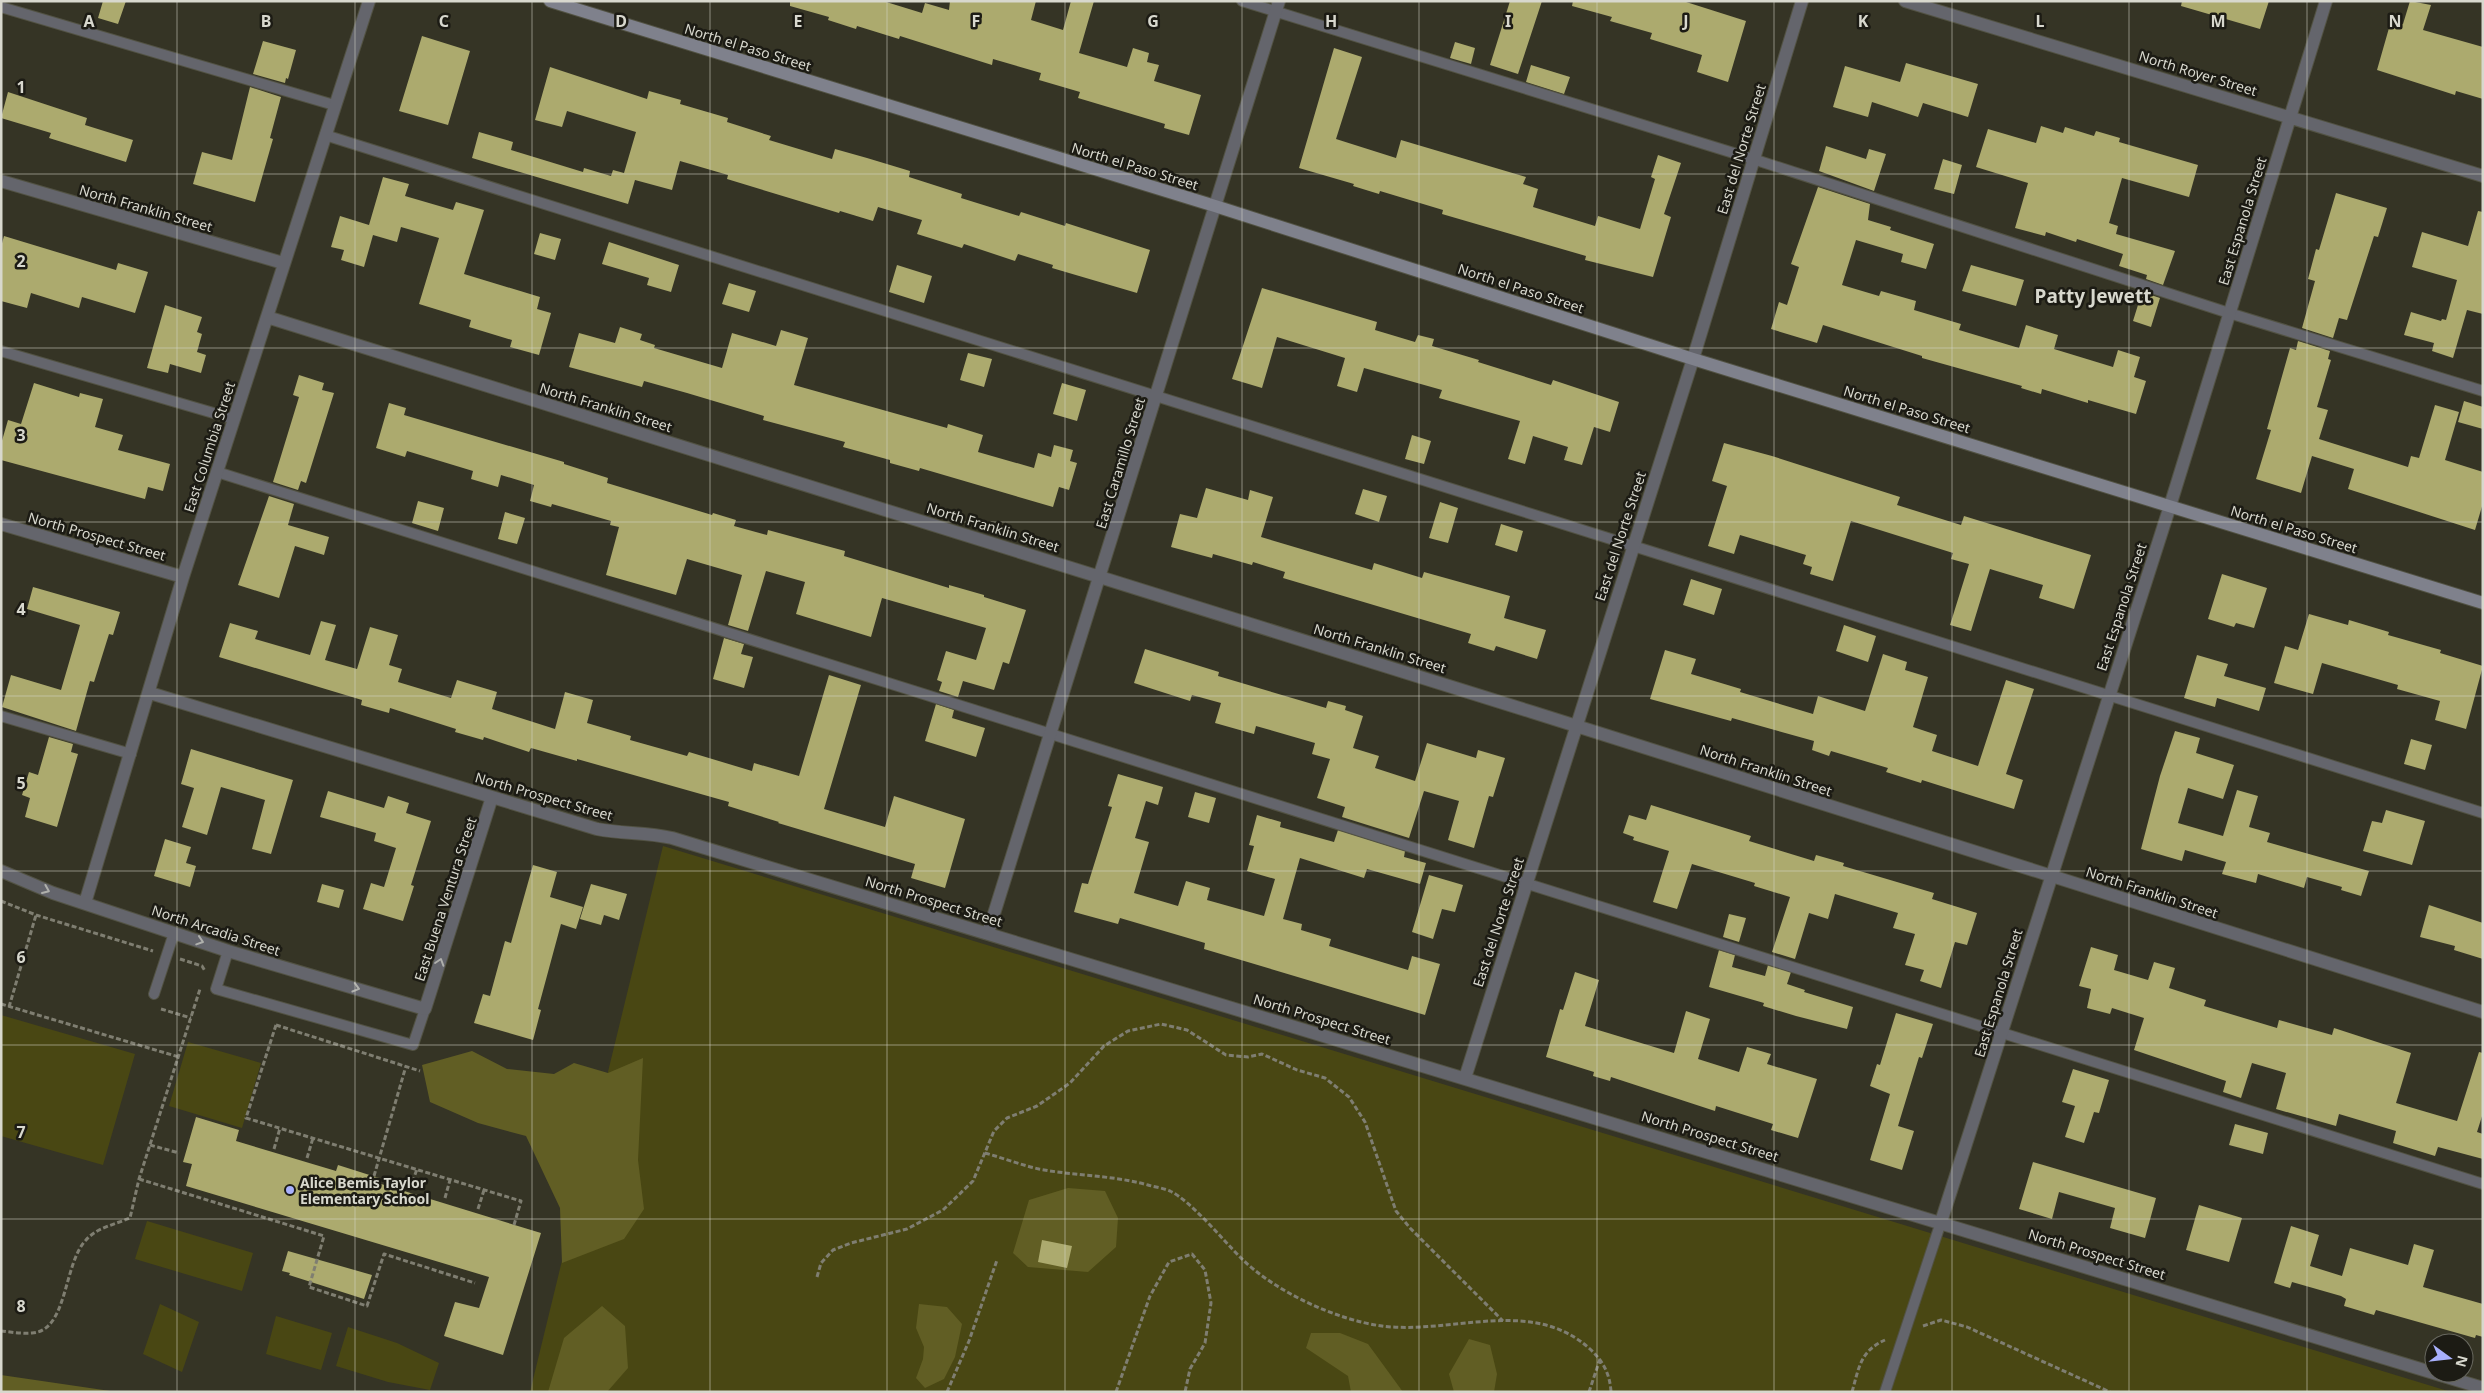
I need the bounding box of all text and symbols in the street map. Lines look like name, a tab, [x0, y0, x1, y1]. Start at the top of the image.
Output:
text: A	[83, 10, 95, 32]
text: B	[261, 10, 271, 32]
text: C	[439, 10, 449, 32]
text: D	[615, 10, 627, 32]
text: E	[794, 10, 803, 32]
text: F	[972, 10, 980, 32]
text: G	[1147, 10, 1159, 32]
text: H	[1325, 10, 1337, 32]
text: I	[1505, 10, 1511, 32]
text: J	[1681, 10, 1689, 32]
text: K	[1858, 10, 1869, 32]
text: L	[2036, 10, 2045, 32]
text: M	[2210, 10, 2226, 32]
text: N	[2388, 10, 2402, 32]
street label: North el Paso Street	[682, 19, 814, 75]
street label: North Royer Street	[2137, 46, 2259, 100]
text: 1	[16, 76, 26, 98]
street label: East del Norte Street	[1712, 81, 1770, 217]
street label: North el Paso Street	[1069, 138, 1201, 194]
street label: East Espanola Street	[2213, 154, 2271, 288]
street label: North Franklin Street	[77, 180, 215, 236]
text: 2	[16, 250, 26, 272]
street label: North el Paso Street	[1455, 259, 1587, 317]
district label: Patty Jewett	[2035, 283, 2151, 309]
street label: North Franklin Street	[537, 378, 675, 436]
street label: East Columbia Street	[179, 379, 239, 515]
street label: North el Paso Street	[1841, 381, 1973, 437]
street label: East Caramillo Street	[1091, 395, 1149, 531]
text: 3	[16, 424, 26, 446]
street label: East del Norte Street	[1590, 469, 1650, 603]
street label: North Franklin Street	[924, 498, 1062, 556]
street label: North el Paso Street	[2228, 501, 2360, 557]
street label: North Prospect Street	[26, 507, 168, 565]
street label: East Espanola Street	[2091, 541, 2151, 673]
text: 4	[16, 598, 26, 620]
street label: North Franklin Street	[1311, 619, 1449, 677]
street label: North Franklin Street	[1698, 740, 1834, 800]
street label: North Prospect Street	[473, 767, 615, 825]
text: 5	[16, 772, 26, 794]
street label: East Buena Ventura Street	[409, 815, 481, 983]
street label: East del Norte Street	[1468, 855, 1528, 989]
street label: North Franklin Street	[2084, 862, 2220, 922]
street label: North Prospect Street	[863, 871, 1005, 931]
one-way arrow	[41, 883, 50, 894]
street label: North Arcadia Street	[149, 900, 283, 960]
street label: East Espanola Street	[1969, 926, 2027, 1060]
one-way arrow	[195, 936, 204, 946]
text: 6	[16, 946, 26, 968]
one-way arrow	[434, 959, 444, 967]
one-way arrow	[351, 983, 359, 993]
street label: North Prospect Street	[1251, 989, 1393, 1049]
street label: North Prospect Street	[1639, 1106, 1781, 1166]
text: 7	[16, 1121, 26, 1143]
place label: Alice Bemis Taylor Elementary School	[300, 1173, 430, 1208]
marker: Alice Bemis Taylor Elementary School	[284, 1184, 296, 1196]
street label: North Prospect Street	[2026, 1224, 2168, 1284]
text: 8	[16, 1295, 26, 1317]
north arrow	[2424, 1333, 2474, 1383]
text: N	[2451, 1354, 2473, 1369]

